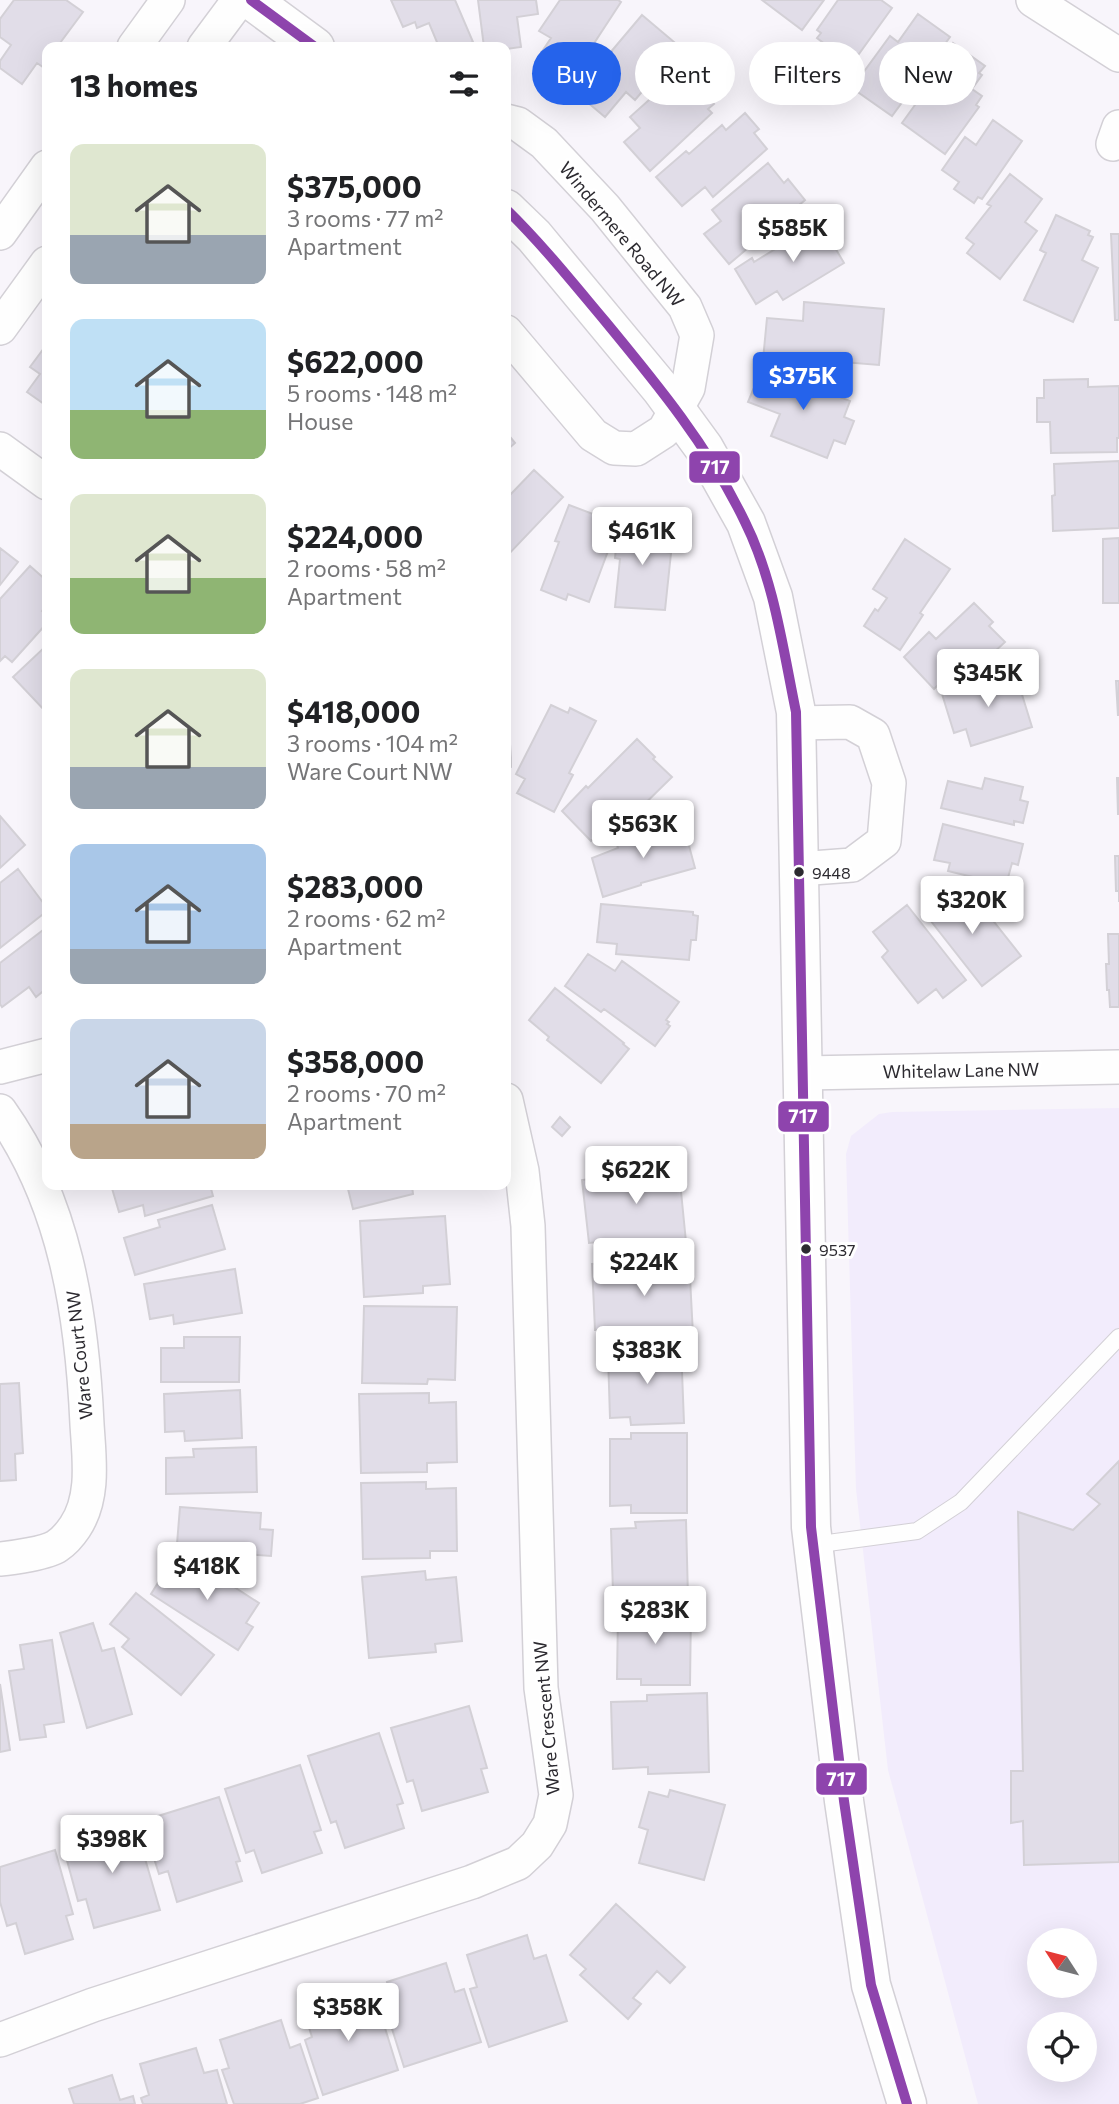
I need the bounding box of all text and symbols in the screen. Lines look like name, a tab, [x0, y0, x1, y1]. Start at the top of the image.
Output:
chip: Buy	[532, 42, 621, 105]
chip: Rent	[635, 42, 735, 105]
chip: Filters	[749, 42, 865, 105]
chip: New	[879, 42, 977, 105]
icon: filters	[445, 65, 483, 103]
text: 13 homes	[70, 66, 198, 103]
street label: Windermere Road NW	[555, 157, 689, 311]
text: $375,000	[287, 167, 422, 204]
icon: home	[126, 172, 210, 256]
text: 3 rooms · 77 m²	[287, 204, 444, 232]
pin: $585K	[744, 204, 842, 264]
text: $585K	[758, 213, 828, 241]
text: Apartment	[287, 232, 402, 260]
text: $622,000	[287, 342, 424, 379]
icon: home	[126, 347, 210, 431]
pin: $375K	[754, 352, 852, 412]
text: $375K	[769, 361, 837, 389]
text: 5 rooms · 148 m²	[287, 379, 457, 407]
text: House	[287, 407, 353, 435]
line badge: 717	[688, 450, 741, 484]
text: 717	[700, 455, 730, 478]
pin: $461K	[593, 508, 691, 567]
text: $461K	[608, 516, 676, 544]
text: $224,000	[287, 517, 423, 554]
icon: home	[126, 522, 210, 606]
text: 2 rooms · 58 m²	[287, 554, 446, 582]
text: Apartment	[287, 582, 402, 610]
pin: $345K	[939, 650, 1037, 709]
text: $345K	[953, 658, 1023, 686]
text: $418,000	[287, 692, 420, 729]
icon: home	[126, 697, 210, 781]
text: 3 rooms · 104 m²	[287, 729, 458, 757]
text: Ware Court NW	[287, 757, 453, 785]
pin: $563K	[594, 800, 692, 860]
text: $563K	[608, 809, 678, 837]
place label: 9448	[812, 863, 851, 882]
marker: 9448	[792, 865, 806, 879]
text: $283,000	[287, 867, 423, 904]
icon: home	[126, 872, 210, 956]
pin: $320K	[923, 876, 1021, 936]
text: $320K	[937, 885, 1007, 913]
text: 2 rooms · 62 m²	[287, 904, 446, 932]
text: Apartment	[287, 932, 402, 960]
text: $358,000	[287, 1042, 424, 1079]
icon: home	[126, 1047, 210, 1131]
street label: Whitelaw Lane NW	[883, 1058, 1039, 1082]
text: 2 rooms · 70 m²	[287, 1079, 446, 1107]
line badge: 717	[777, 1100, 830, 1133]
text: 717	[788, 1104, 818, 1127]
text: Apartment	[287, 1107, 402, 1135]
pin: $622K	[587, 1146, 685, 1206]
text: $622K	[601, 1155, 671, 1183]
pin: $224K	[595, 1238, 693, 1298]
place label: 9537	[819, 1240, 855, 1259]
marker: 9537	[799, 1242, 813, 1256]
text: $224K	[609, 1247, 679, 1275]
street label: Ware Court NW	[61, 1289, 97, 1421]
pin: $383K	[598, 1326, 696, 1386]
text: $383K	[612, 1335, 682, 1363]
pin: $418K	[158, 1542, 256, 1602]
text: $418K	[173, 1551, 241, 1579]
pin: $283K	[606, 1586, 704, 1646]
text: $283K	[620, 1595, 690, 1623]
street label: Ware Crescent NW	[528, 1640, 564, 1796]
line badge: 717	[815, 1762, 868, 1796]
text: 717	[826, 1767, 856, 1790]
pin: $398K	[63, 1815, 161, 1875]
text: $398K	[76, 1824, 148, 1852]
north arrow	[1027, 1928, 1097, 1998]
map controls	[1027, 1928, 1097, 2082]
pin: $358K	[299, 1983, 397, 2043]
text: $358K	[313, 1992, 383, 2020]
button: locate	[1027, 2012, 1097, 2082]

